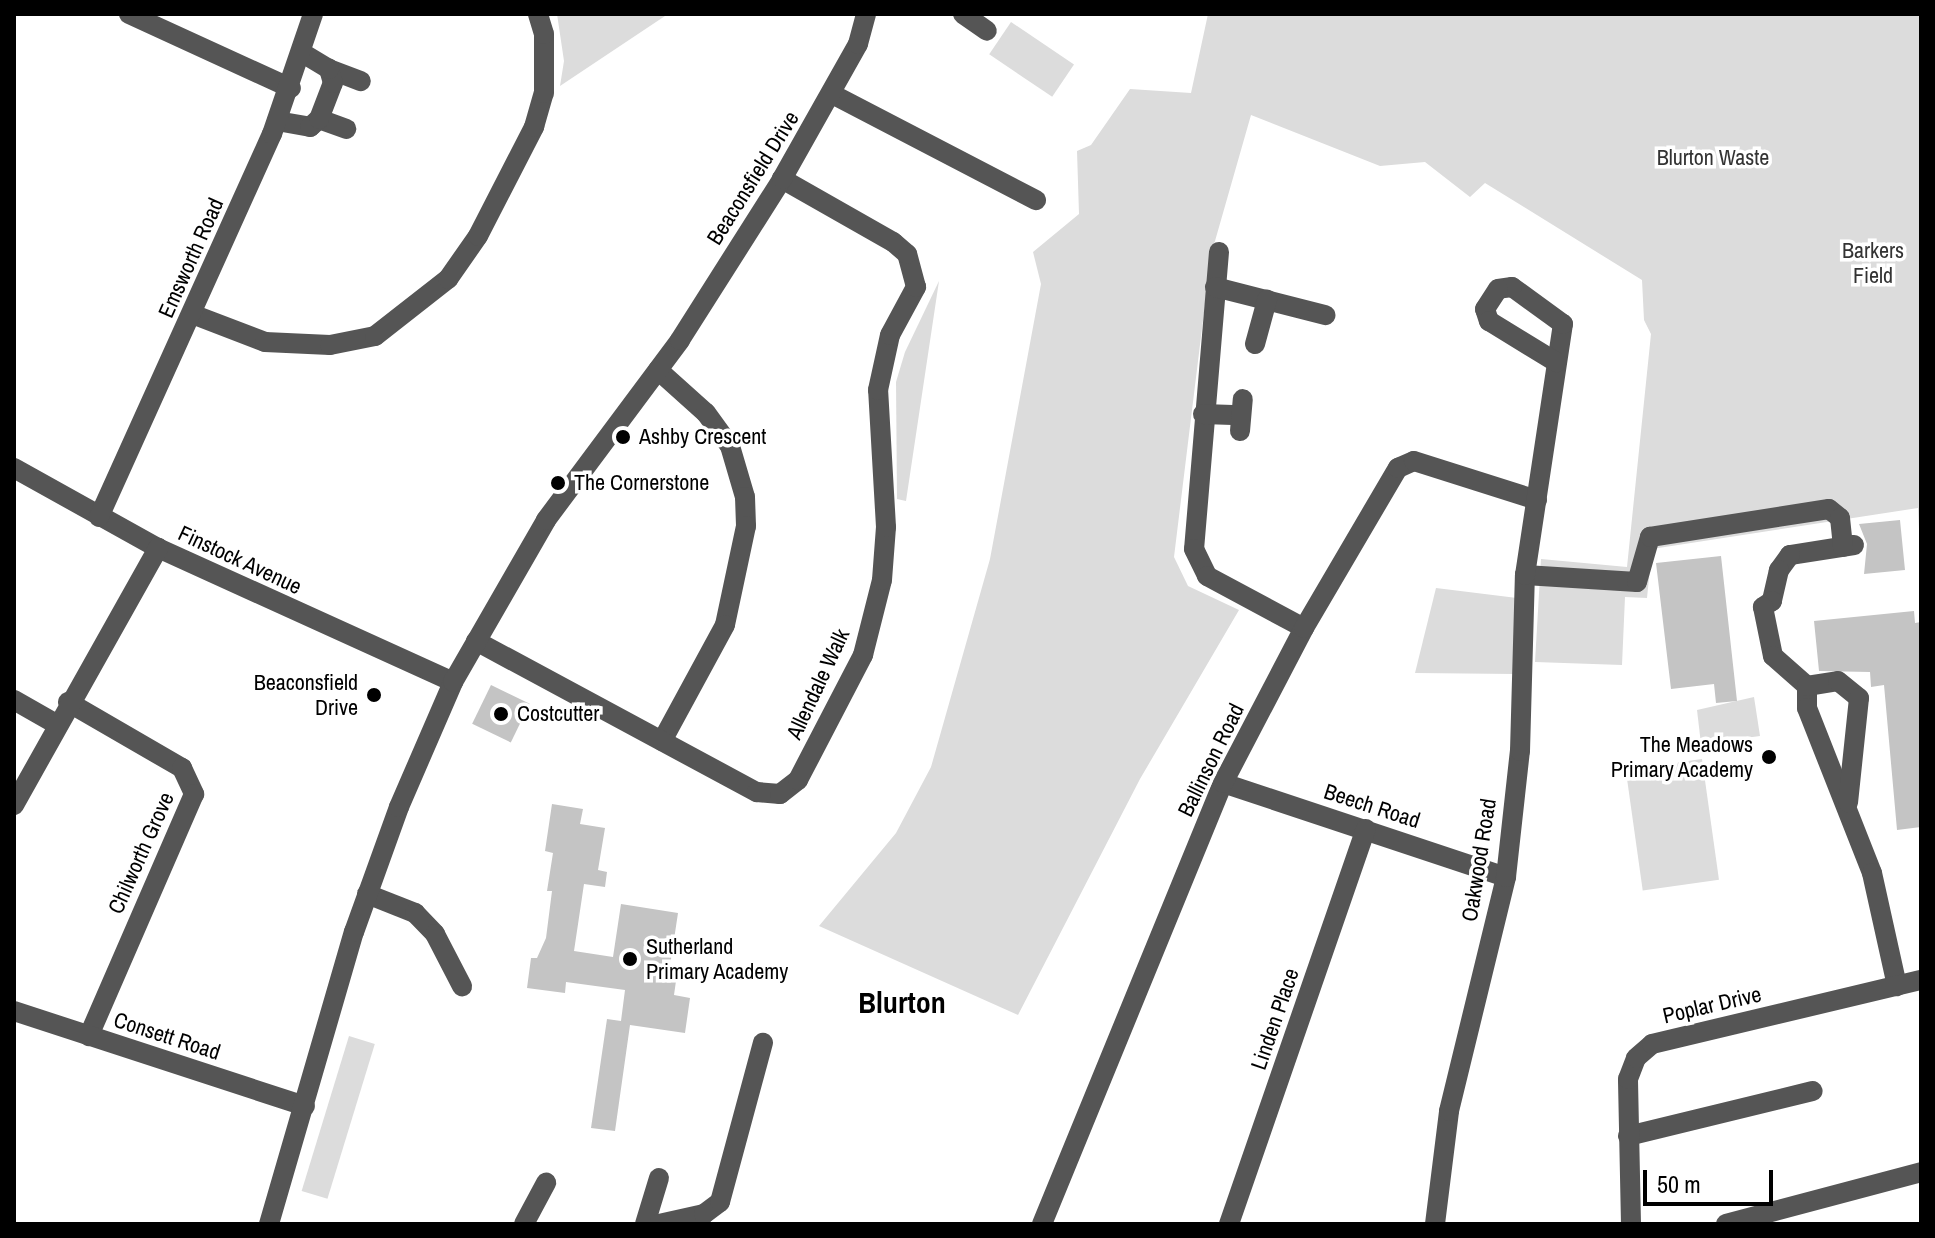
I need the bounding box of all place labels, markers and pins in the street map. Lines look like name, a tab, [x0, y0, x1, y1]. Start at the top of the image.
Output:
place label: Ashby Crescent	[639, 424, 766, 450]
marker: Ashby Crescent	[614, 428, 632, 446]
place label: The Cornerstone	[574, 470, 709, 496]
marker: The Cornerstone	[549, 474, 567, 492]
place label: Beaconsfield Drive	[254, 669, 358, 720]
marker: Beaconsfield Drive	[365, 686, 383, 704]
place label: Costcutter	[517, 701, 599, 727]
marker: Costcutter	[492, 705, 510, 723]
place label: The Meadows Primary Academy	[1610, 731, 1753, 782]
marker: The Meadows Primary Academy	[1760, 748, 1778, 766]
place label: Sutherland Primary Academy	[646, 933, 789, 984]
marker: Sutherland Primary Academy	[621, 950, 639, 968]

